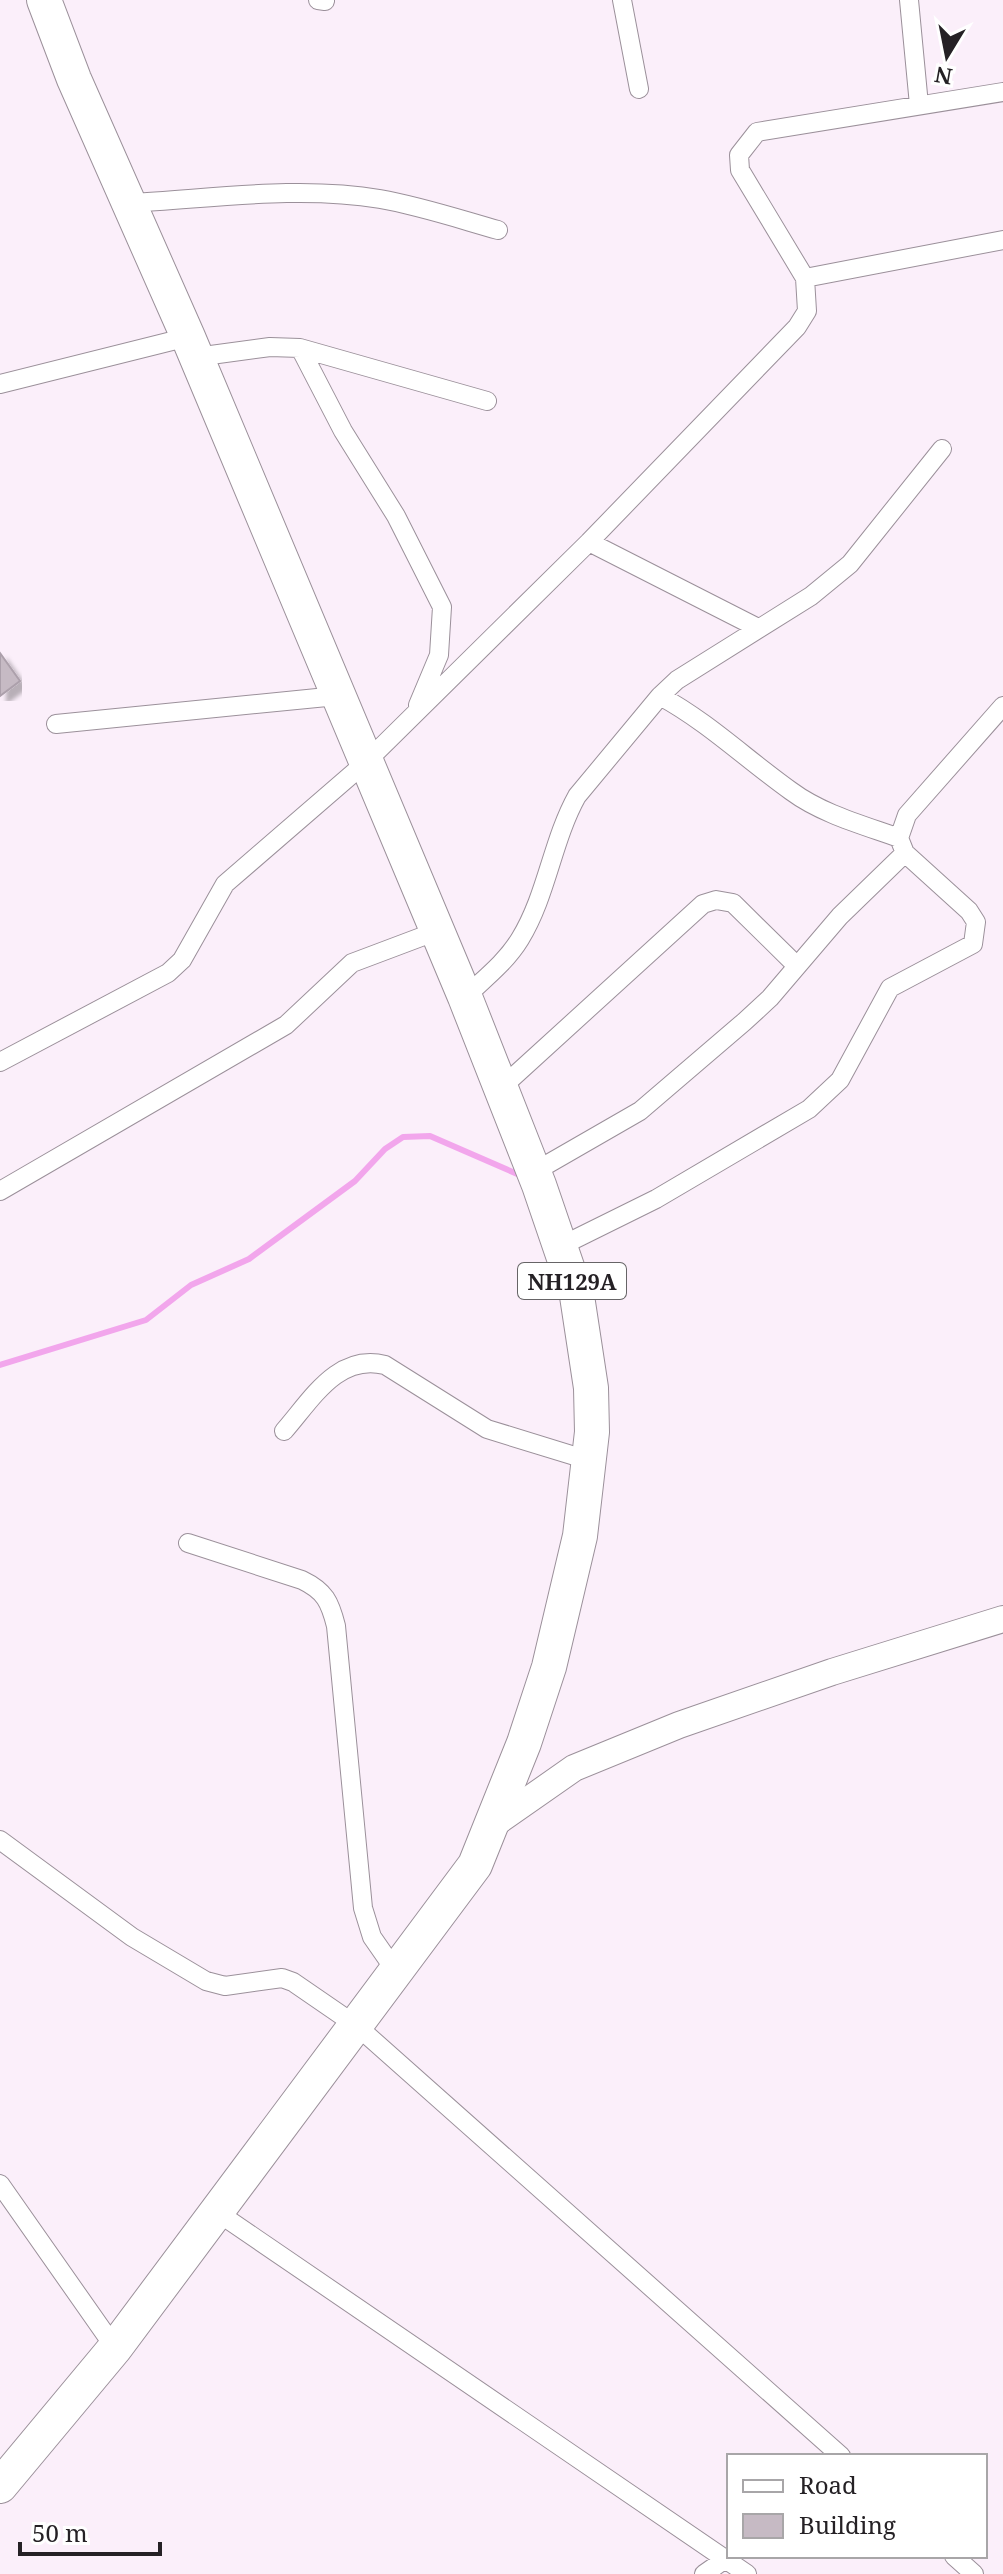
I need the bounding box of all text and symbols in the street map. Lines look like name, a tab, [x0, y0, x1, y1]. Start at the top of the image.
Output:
north arrow	[907, 16, 987, 96]
text: N	[932, 60, 954, 93]
road number: NH129A	[518, 1263, 626, 1299]
legend	[727, 2454, 987, 2558]
text: Road	[799, 2468, 857, 2501]
scale bar	[20, 2506, 160, 2556]
text: Building	[799, 2508, 896, 2541]
text: 50 m	[32, 2516, 88, 2549]

